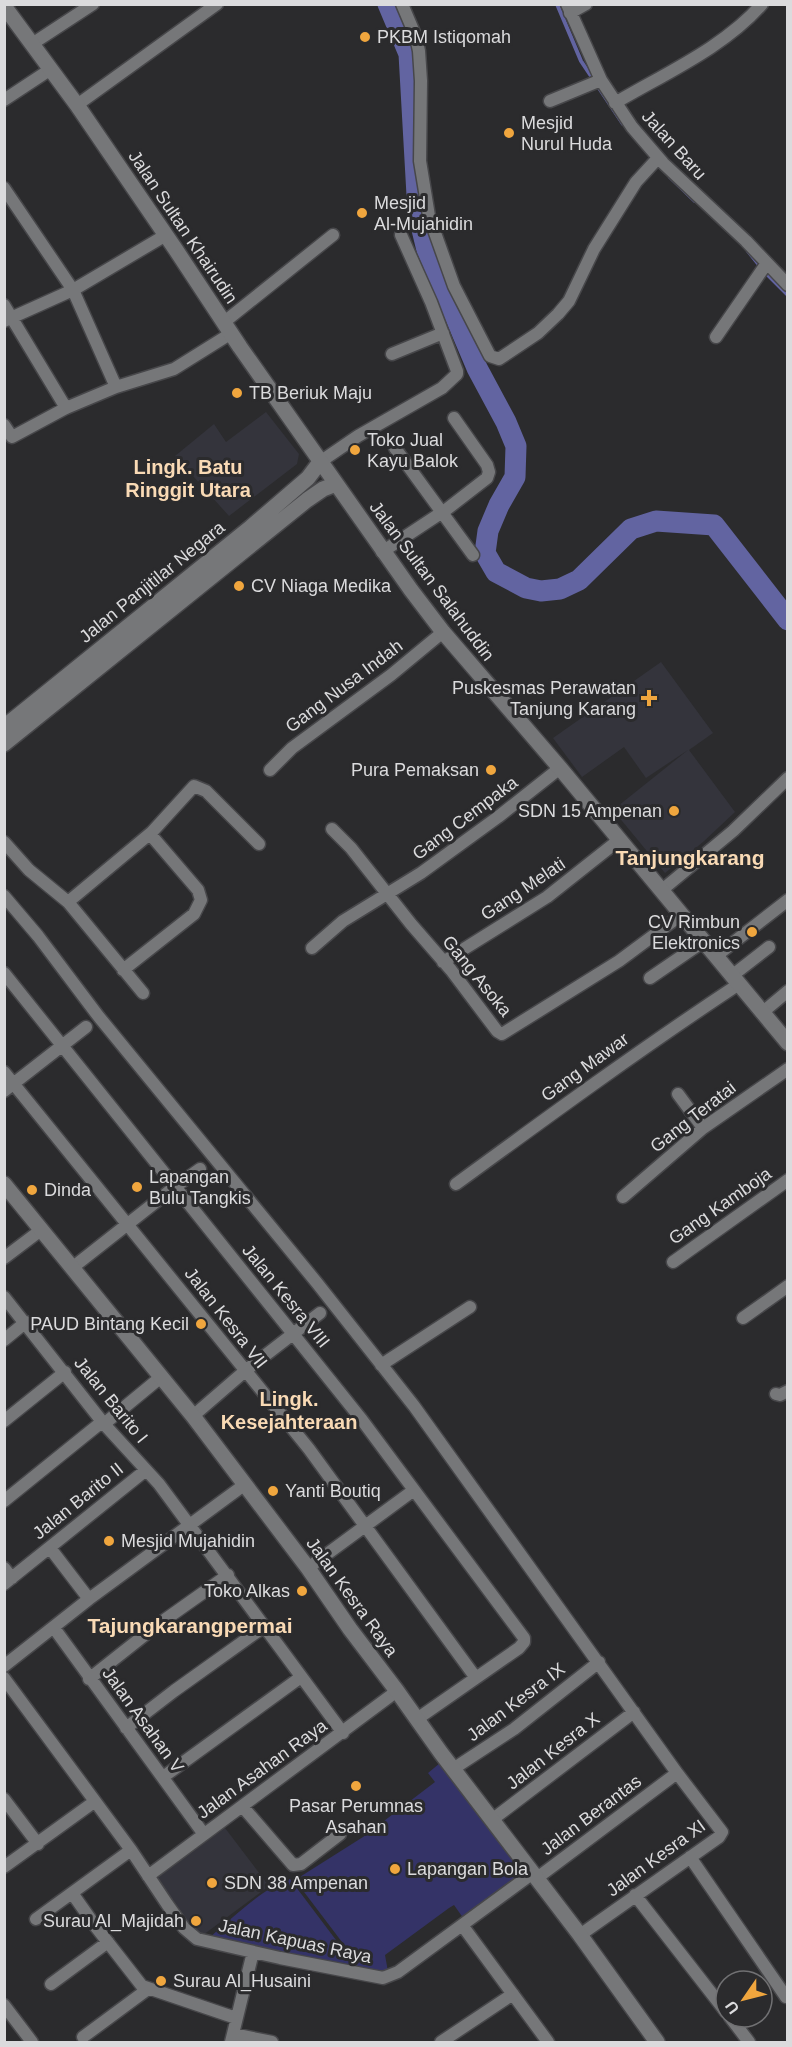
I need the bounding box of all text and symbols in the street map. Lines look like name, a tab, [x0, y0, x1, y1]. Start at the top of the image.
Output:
place label: PKBM Istiqomah	[377, 27, 511, 47]
marker: PKBM Istiqomah	[358, 30, 372, 44]
street label: Jalan Baru	[638, 106, 710, 184]
place label: Mesjid Nurul Huda	[521, 113, 613, 154]
marker: Mesjid Nurul Huda	[502, 126, 516, 140]
street label: Jalan Sultan Khairudin	[124, 147, 242, 307]
place label: Mesjid Al-Mujahidin	[374, 193, 473, 234]
marker: Mesjid Al-Mujahidin	[355, 206, 369, 220]
place label: TB Beriuk Maju	[249, 383, 372, 403]
marker: TB Beriuk Maju	[230, 386, 244, 400]
place label: Toko Jual Kayu Balok	[367, 430, 459, 471]
marker: Toko Jual Kayu Balok	[348, 443, 362, 457]
district label: Lingk. Batu Ringgit Utara	[125, 456, 252, 501]
street label: Jalan Sultan Salahuddin	[366, 497, 498, 665]
street label: Jalan Panjitilar Negara	[75, 517, 229, 647]
place label: CV Niaga Medika	[251, 576, 392, 596]
marker: CV Niaga Medika	[232, 579, 246, 593]
street label: Gang Nusa Indah	[282, 636, 406, 736]
place label: Puskesmas Perawatan Tanjung Karang	[452, 678, 636, 719]
marker: Puskesmas Perawatan Tanjung Karang	[640, 689, 658, 707]
place label: Pura Pemaksan	[351, 760, 479, 780]
marker: Pura Pemaksan	[484, 763, 498, 777]
street label: Gang Cempaka	[409, 771, 522, 864]
place label: SDN 15 Ampenan	[518, 801, 662, 821]
marker: SDN 15 Ampenan	[667, 804, 681, 818]
district label: Tanjungkarang	[616, 846, 764, 869]
street label: Gang Melati	[477, 854, 569, 924]
place label: CV Rimbun Elektronics	[648, 912, 740, 953]
marker: CV Rimbun Elektronics	[745, 925, 759, 939]
street label: Gang Asoka	[438, 932, 516, 1021]
street label: Gang Mawar	[537, 1029, 633, 1105]
street label: Gang Teratai	[646, 1077, 740, 1157]
street label: Gang Kamboja	[665, 1163, 776, 1249]
place label: Lapangan Bulu Tangkis	[149, 1167, 251, 1208]
place label: Dinda	[44, 1180, 92, 1200]
marker: Lapangan Bulu Tangkis	[130, 1180, 144, 1194]
marker: Dinda	[25, 1183, 39, 1197]
street label: Jalan Kesra VIII	[238, 1240, 334, 1352]
street label: Jalan Kesra VII	[181, 1264, 271, 1372]
place label: PAUD Bintang Kecil	[30, 1314, 189, 1334]
marker: PAUD Bintang Kecil	[194, 1317, 208, 1331]
street label: Jalan Barito I	[70, 1353, 152, 1447]
district label: Lingk. Kesejahteraan	[221, 1388, 357, 1433]
street label: Jalan Barito II	[29, 1459, 127, 1543]
place label: Yanti Boutiq	[285, 1481, 381, 1501]
marker: Yanti Boutiq	[266, 1484, 280, 1498]
place label: Mesjid Mujahidin	[121, 1531, 255, 1551]
marker: Mesjid Mujahidin	[102, 1534, 116, 1548]
street label: Jalan Kesra Raya	[302, 1534, 402, 1661]
place label: Toko Alkas	[204, 1581, 290, 1601]
marker: Toko Alkas	[295, 1584, 309, 1598]
district label: Tajungkarangpermai	[88, 1614, 293, 1637]
street label: Jalan Kesra IX	[463, 1659, 569, 1745]
street label: Jalan Asahan V	[98, 1664, 188, 1776]
street label: Jalan Kesra X	[503, 1709, 603, 1793]
street label: Jalan Asahan Raya	[193, 1715, 331, 1823]
street label: Jalan Berantas	[537, 1771, 645, 1859]
marker: Pasar Perumnas Asahan	[349, 1779, 363, 1793]
place label: Pasar Perumnas Asahan	[289, 1796, 423, 1837]
street label: Jalan Kesra XI	[603, 1816, 709, 1900]
place label: Lapangan Bola	[407, 1859, 529, 1879]
marker: Lapangan Bola	[388, 1862, 402, 1876]
place label: SDN 38 Ampenan	[224, 1873, 368, 1893]
marker: SDN 38 Ampenan	[205, 1876, 219, 1890]
place label: Surau Al_Majidah	[43, 1911, 184, 1932]
marker: Surau Al_Majidah	[189, 1914, 203, 1928]
street label: Jalan Kapuas Raya	[217, 1915, 374, 1967]
north arrow	[714, 1969, 774, 2029]
place label: Surau Al_Husaini	[173, 1971, 311, 1992]
marker: Surau Al_Husaini	[154, 1974, 168, 1988]
text: U	[722, 1998, 742, 2017]

